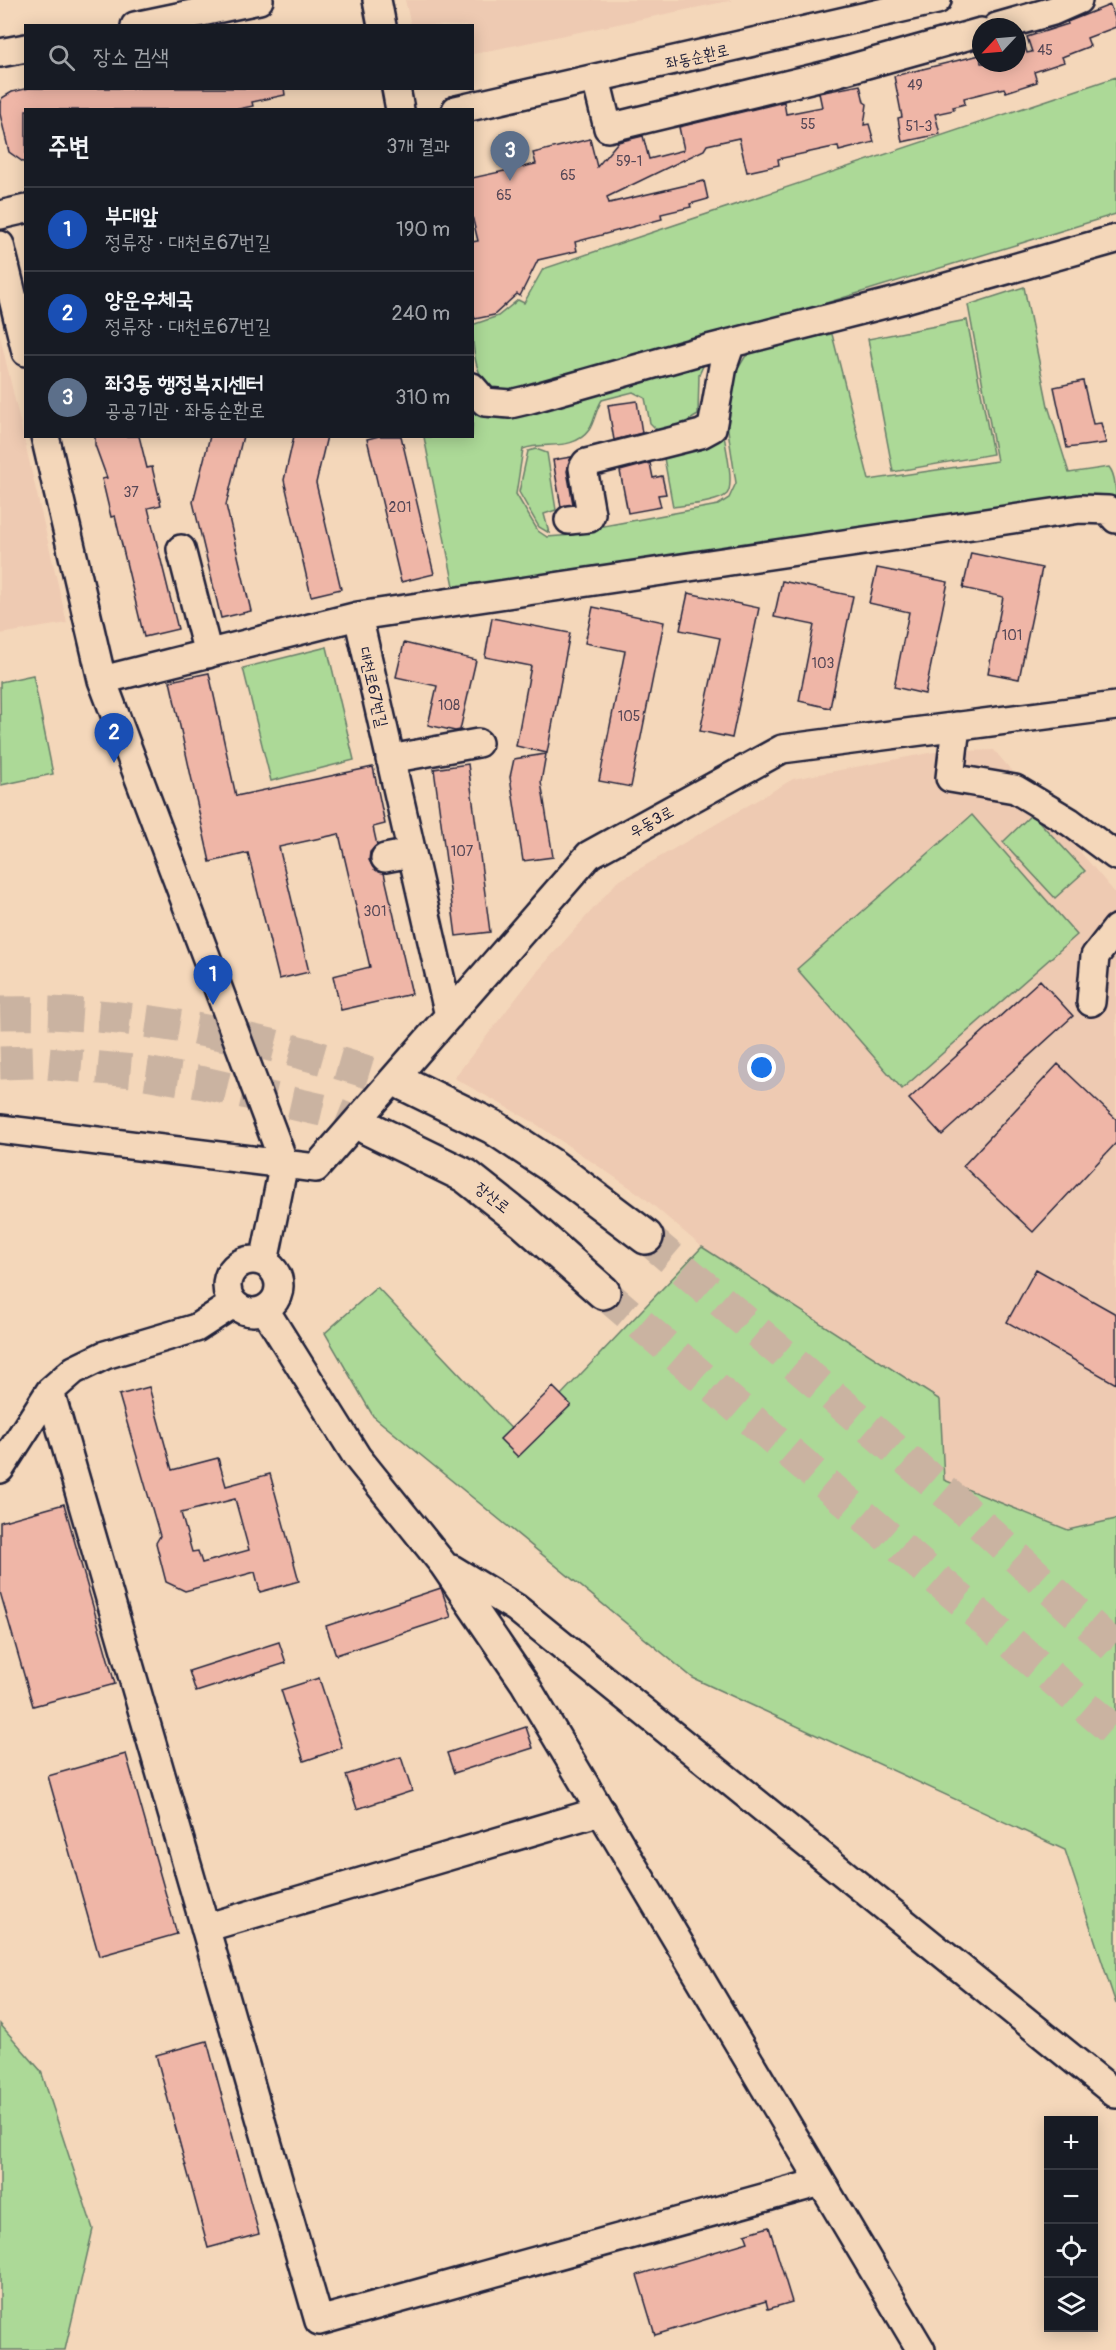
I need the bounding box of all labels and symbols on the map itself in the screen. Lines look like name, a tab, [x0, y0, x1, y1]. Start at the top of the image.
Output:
north arrow	[972, 18, 1026, 72]
street label: 좌동순환로	[664, 40, 731, 74]
house number: 45	[1037, 42, 1053, 59]
house number: 49	[907, 77, 923, 94]
house number: 55	[800, 116, 816, 133]
house number: 51-3	[906, 118, 933, 135]
pin: 3	[490, 132, 530, 181]
house number: 59-1	[616, 153, 642, 170]
house number: 65	[560, 167, 576, 184]
house number: 65	[496, 187, 512, 204]
house number: 37	[123, 484, 139, 501]
house number: 201	[389, 499, 411, 516]
house number: 101	[1002, 627, 1022, 644]
street label: 대천로67번길	[354, 645, 392, 730]
house number: 103	[812, 655, 835, 672]
house number: 108	[438, 697, 460, 714]
house number: 105	[618, 708, 640, 725]
pin: 2	[94, 714, 134, 763]
street label: 우동3로	[626, 802, 677, 842]
house number: 107	[451, 843, 474, 860]
house number: 301	[364, 903, 386, 920]
pin: 1	[194, 956, 232, 1005]
your location	[747, 1053, 776, 1082]
street label: 장산로	[471, 1178, 514, 1218]

